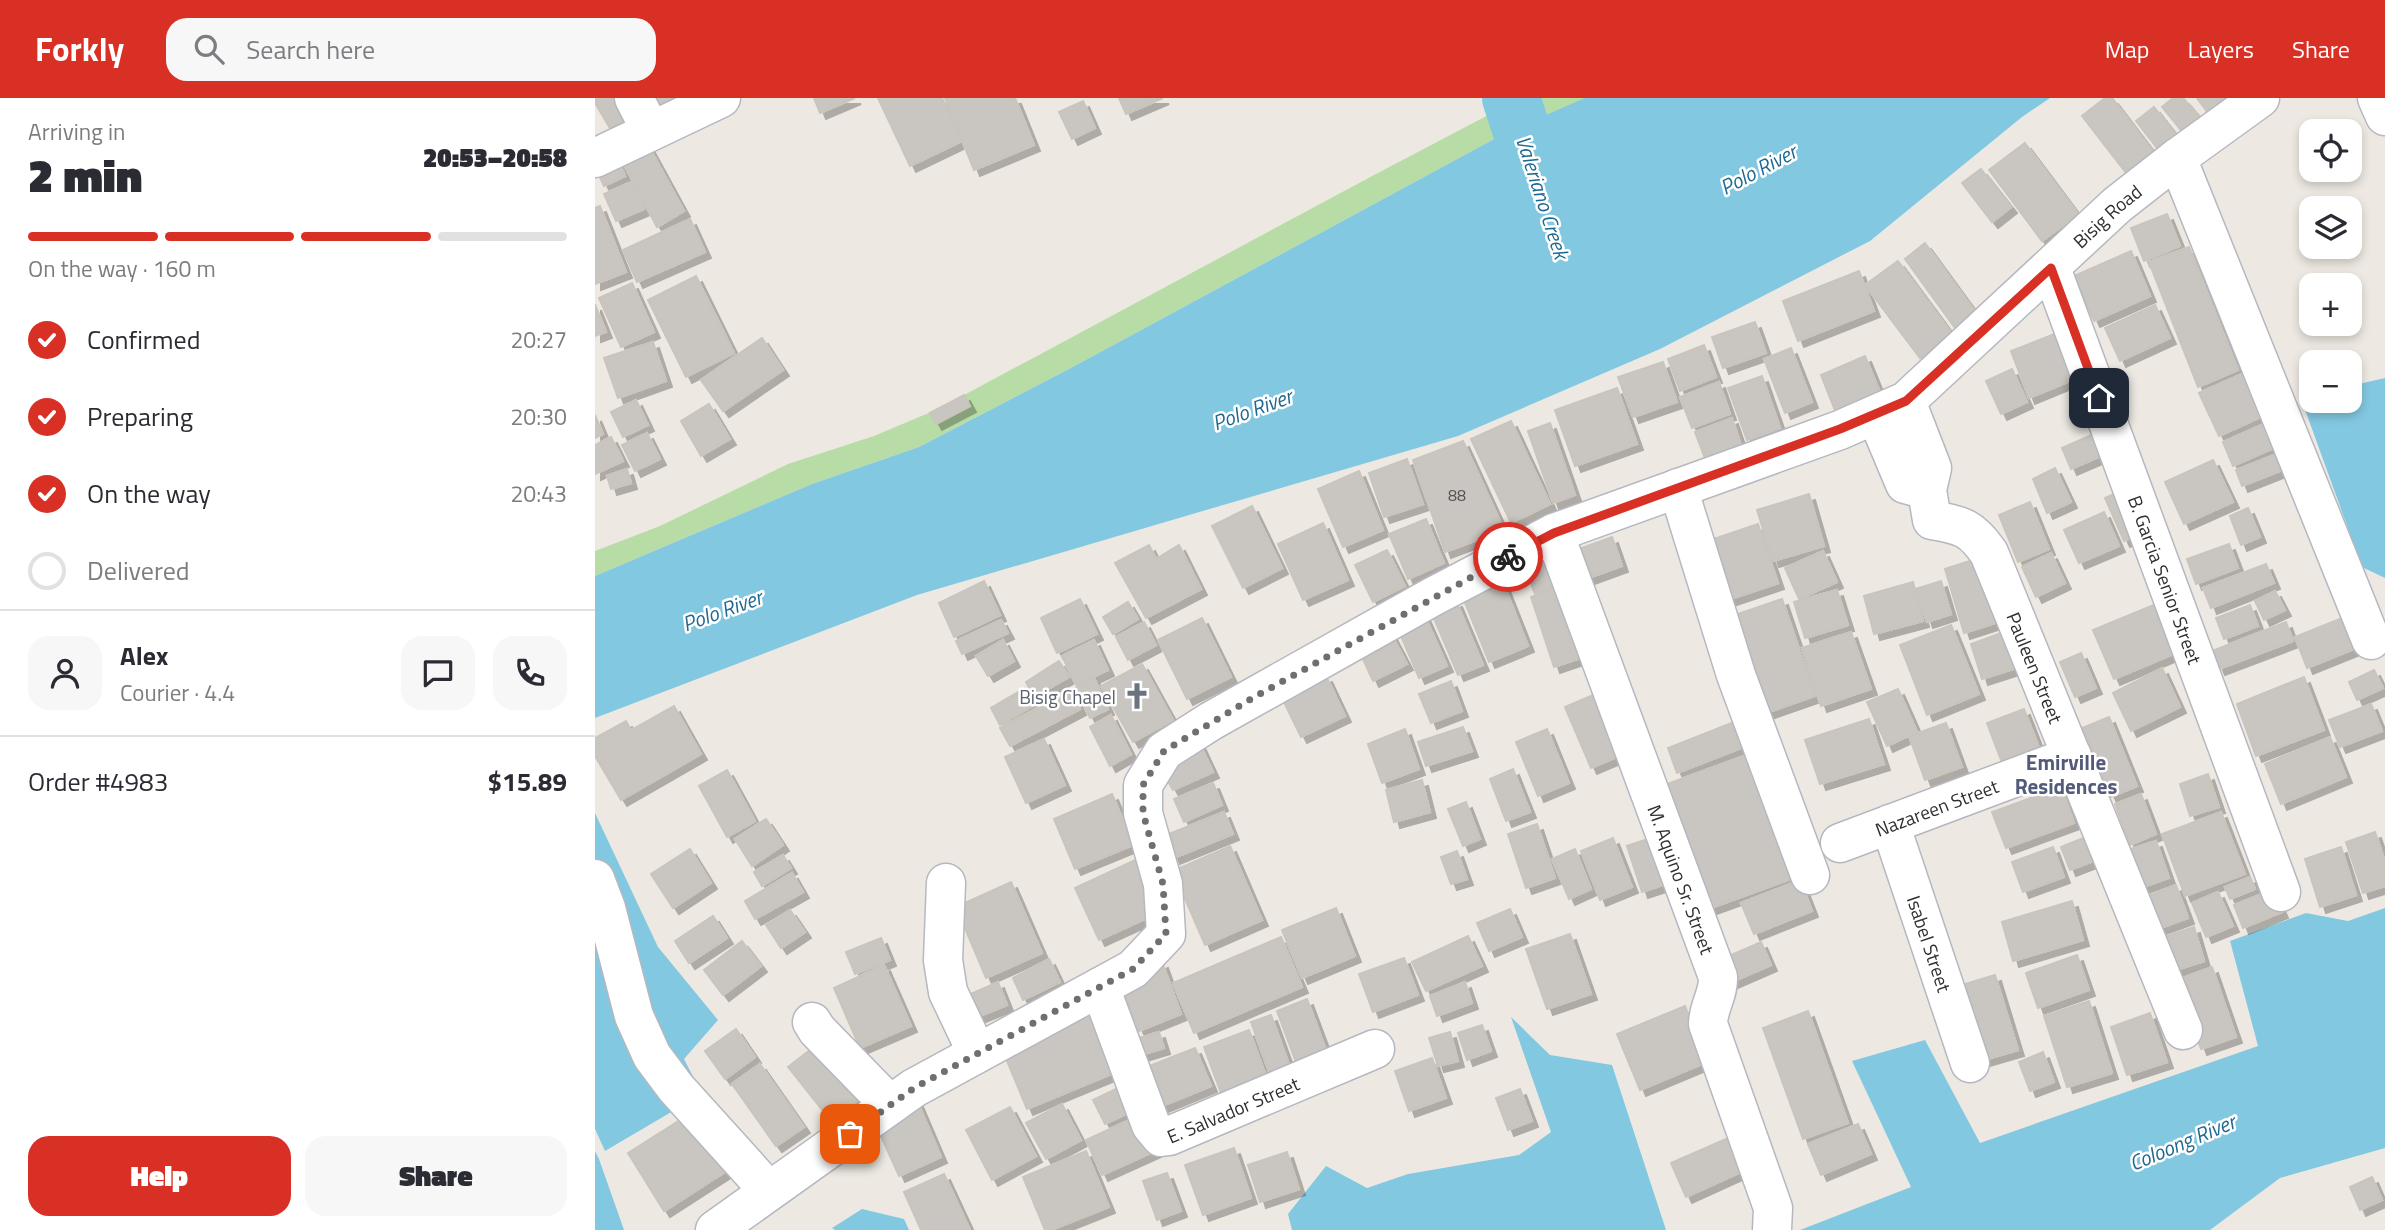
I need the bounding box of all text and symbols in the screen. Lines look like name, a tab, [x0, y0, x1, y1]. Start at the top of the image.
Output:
search box	[166, 18, 656, 81]
text: Forkly	[35, 24, 124, 74]
icon: search	[190, 30, 228, 68]
text: Search here	[246, 30, 375, 69]
text: Map	[2105, 31, 2150, 67]
text: Layers	[2188, 31, 2254, 67]
text: Share	[2292, 31, 2350, 67]
text: Arriving in	[28, 114, 125, 149]
map controls	[2299, 119, 2362, 413]
button: locate	[2299, 119, 2362, 182]
water label: Valeriano Creek	[1508, 131, 1579, 265]
water label: Polo River	[1714, 134, 1804, 203]
text: 20:53–20:58	[423, 138, 567, 177]
text: 2 min	[28, 140, 142, 210]
street label: Bisig Road	[2066, 177, 2148, 254]
button: layers	[2299, 196, 2362, 259]
text: On the way · 160 m	[28, 251, 216, 286]
button: +	[2299, 273, 2362, 336]
text: Confirmed	[87, 320, 201, 359]
icon: check	[28, 321, 66, 359]
text: 20:27	[510, 322, 567, 357]
button: −	[2299, 350, 2362, 413]
pin	[2069, 368, 2129, 428]
water label: Polo River	[1207, 379, 1299, 438]
icon: home	[2080, 379, 2118, 417]
text: Preparing	[87, 397, 193, 436]
icon: check	[28, 398, 66, 436]
text: 20:30	[510, 399, 567, 434]
text: On the way	[87, 474, 211, 513]
icon: check	[28, 475, 66, 513]
text: 20:43	[510, 476, 567, 511]
house number: 88	[1448, 483, 1466, 507]
street label: B. Garcia Senior Street	[2121, 491, 2210, 668]
courier	[1473, 522, 1543, 592]
icon: bike	[1489, 538, 1527, 576]
text: Delivered	[87, 551, 190, 590]
water label: Polo River	[677, 580, 769, 639]
street label: Pauleen Street	[2000, 607, 2071, 728]
button: person	[28, 636, 102, 710]
text: Alex	[120, 636, 168, 675]
button: chat	[401, 636, 475, 710]
button: phone	[493, 636, 567, 710]
text: Courier · 4.4	[120, 675, 235, 710]
church icon: Bisig Chapel	[1122, 681, 1152, 711]
place label: Bisig Chapel	[1019, 682, 1116, 711]
district label: Emirville Residences	[2015, 746, 2117, 802]
text: Order #4983	[28, 762, 168, 801]
text: $15.89	[488, 762, 567, 801]
street label: Nazareen Street	[1871, 770, 2003, 843]
street label: M. Aquino Sr. Street	[1641, 800, 1723, 958]
street label: Isabel Street	[1900, 891, 1960, 996]
street label: E. Salvador Street	[1162, 1068, 1304, 1150]
pin	[820, 1104, 880, 1164]
water label: Coloong River	[2124, 1104, 2242, 1179]
icon: bag	[831, 1115, 869, 1153]
button: Help	[28, 1136, 291, 1216]
button: Share	[305, 1136, 567, 1216]

